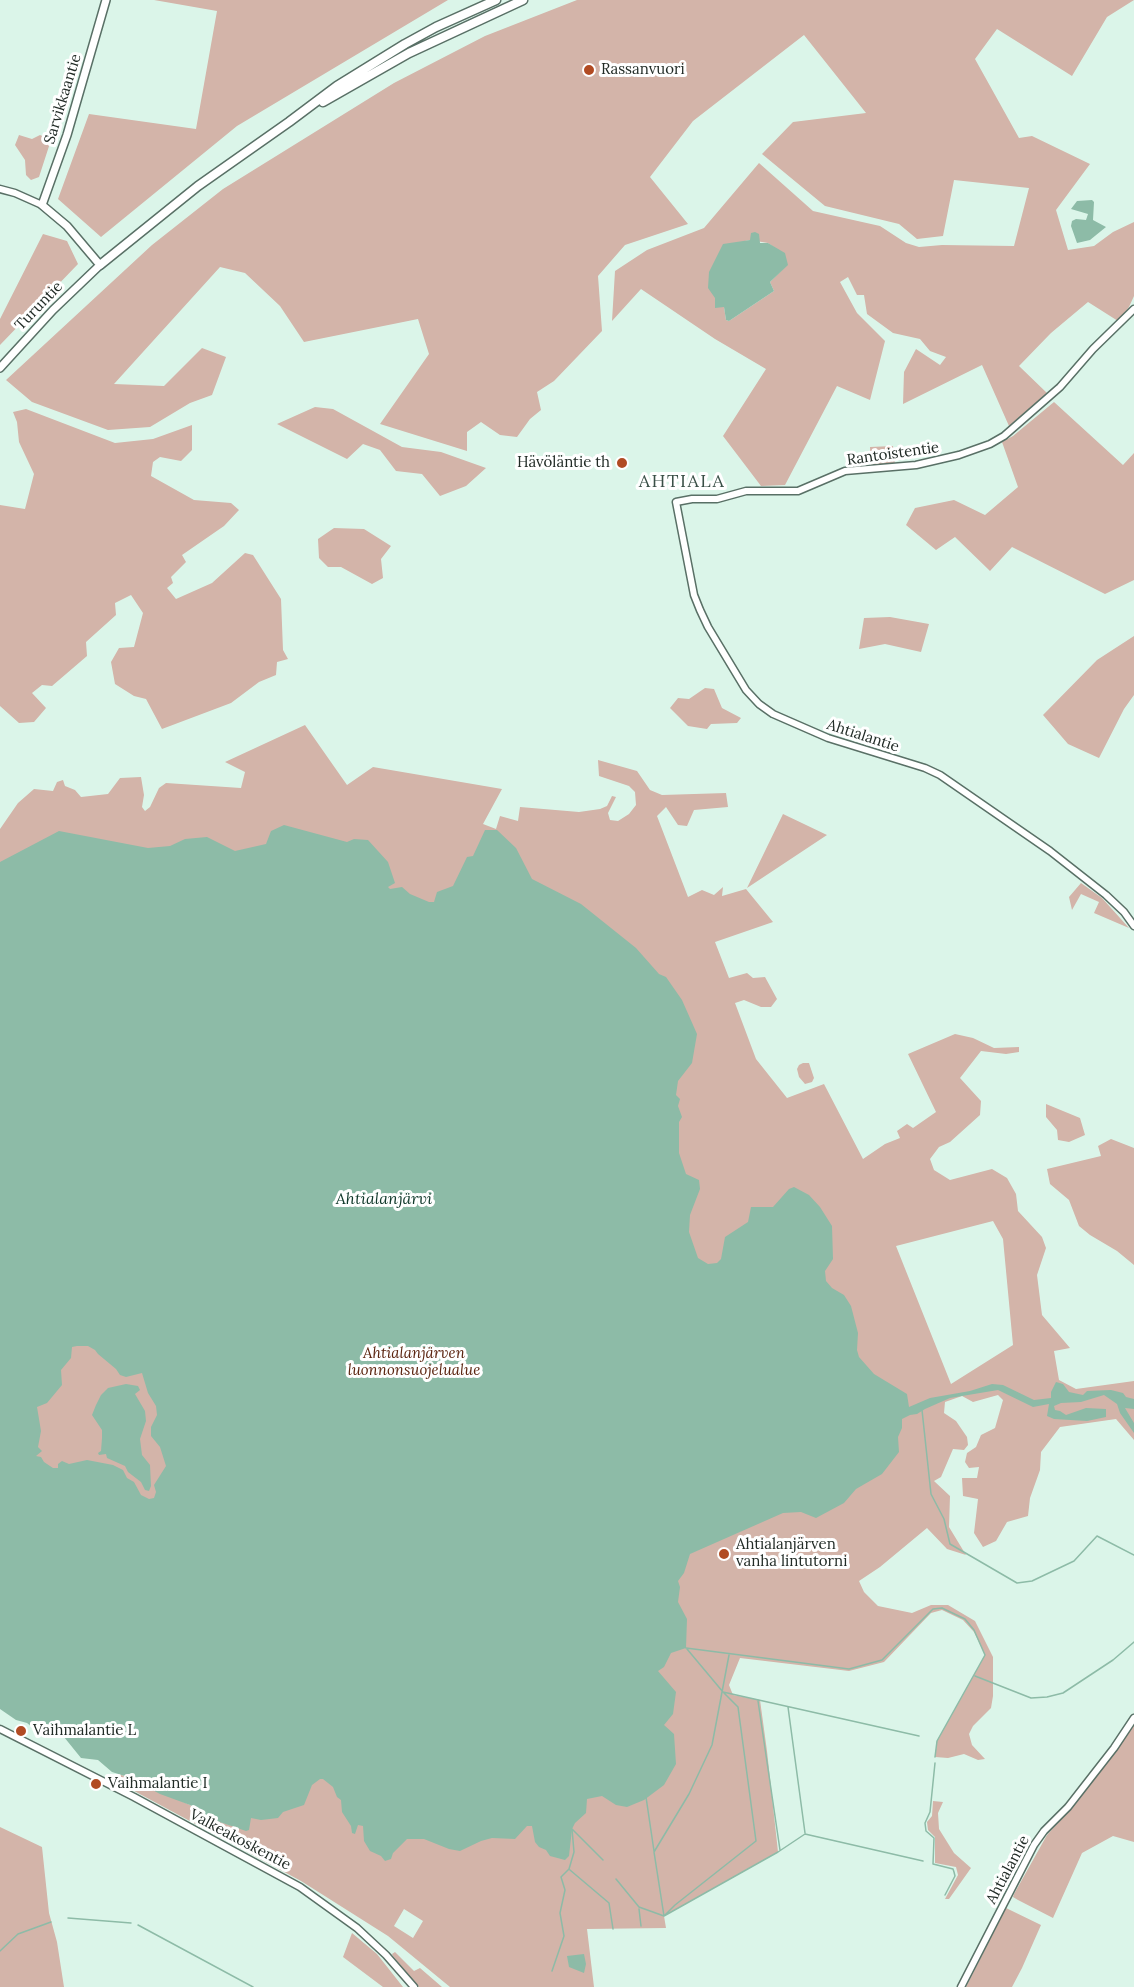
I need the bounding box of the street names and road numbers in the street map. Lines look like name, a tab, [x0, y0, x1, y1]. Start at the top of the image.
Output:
street label: Sarvikkaantie	[41, 52, 85, 146]
street label: Turuntie	[11, 278, 67, 334]
street label: Rantoistentie	[846, 439, 940, 469]
street label: Ahtialantie	[825, 716, 901, 756]
street label: Valkeakoskentie	[186, 1806, 294, 1874]
street label: Ahtialantie	[982, 1833, 1034, 1907]

